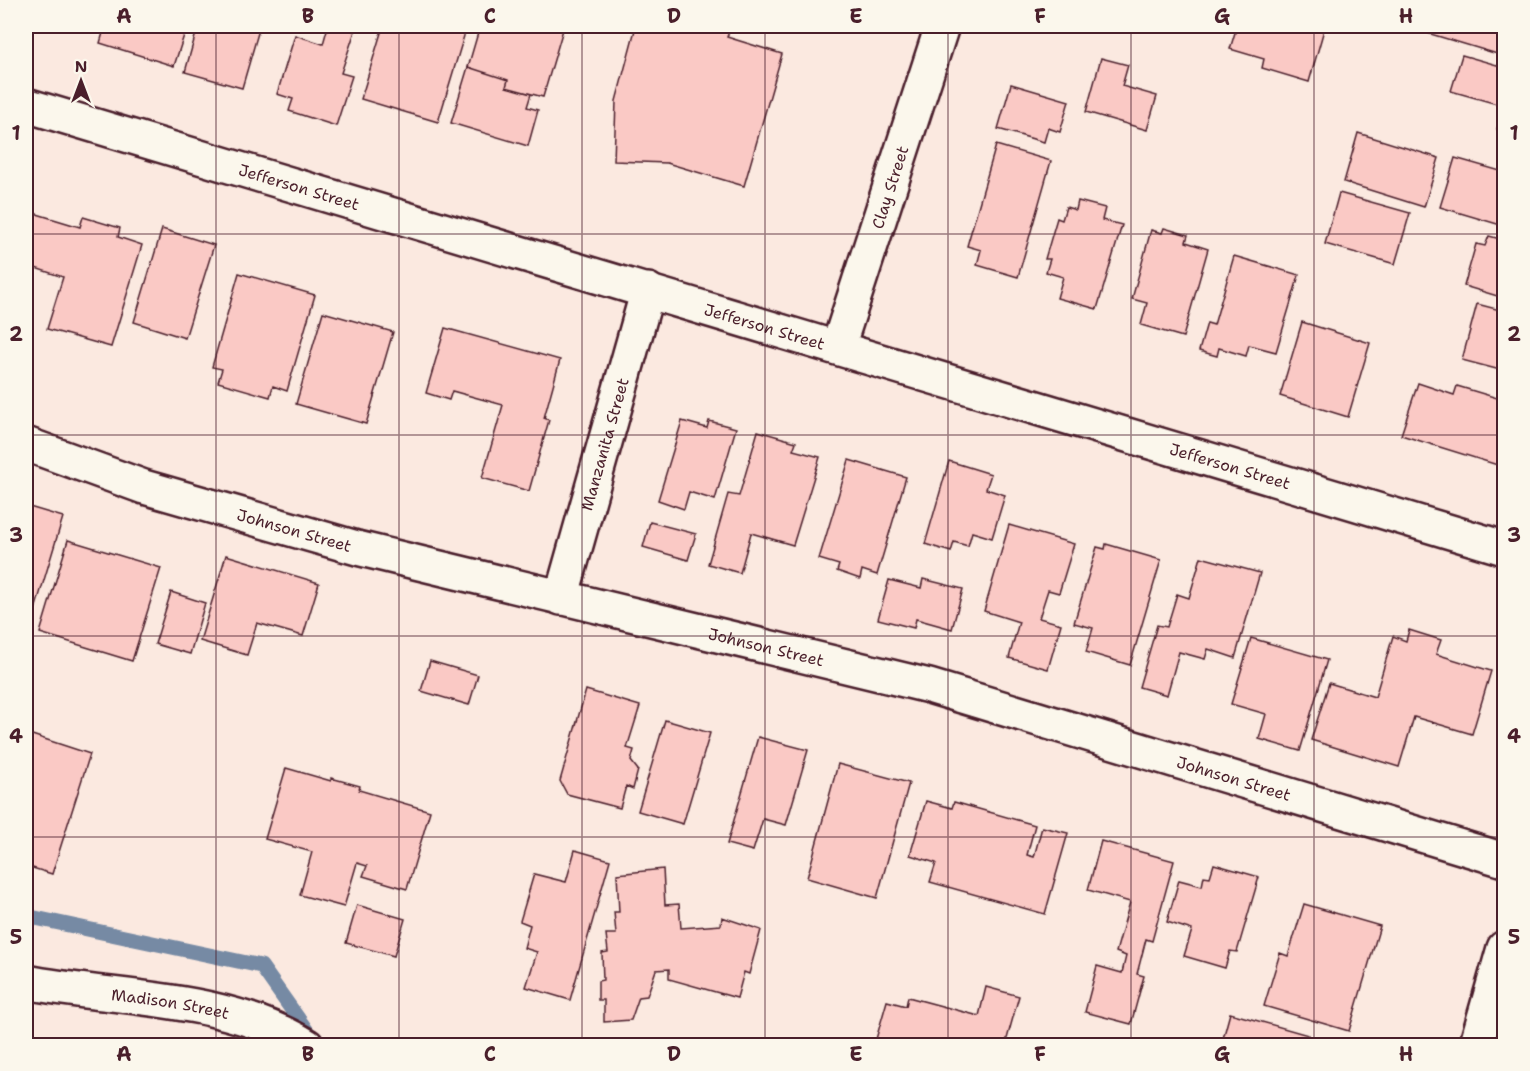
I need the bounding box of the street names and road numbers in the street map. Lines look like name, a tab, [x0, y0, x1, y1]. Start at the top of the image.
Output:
street label: Clay Street	[867, 143, 913, 231]
street label: Jefferson Street	[236, 159, 362, 215]
street label: Jefferson Street	[702, 299, 827, 355]
street label: Manzanita Street	[576, 375, 634, 513]
street label: Jefferson Street	[1167, 438, 1293, 494]
street label: Johnson Street	[234, 504, 354, 557]
street label: Johnson Street	[706, 623, 826, 671]
street label: Johnson Street	[1174, 752, 1293, 806]
street label: Madison Street	[110, 984, 232, 1024]

